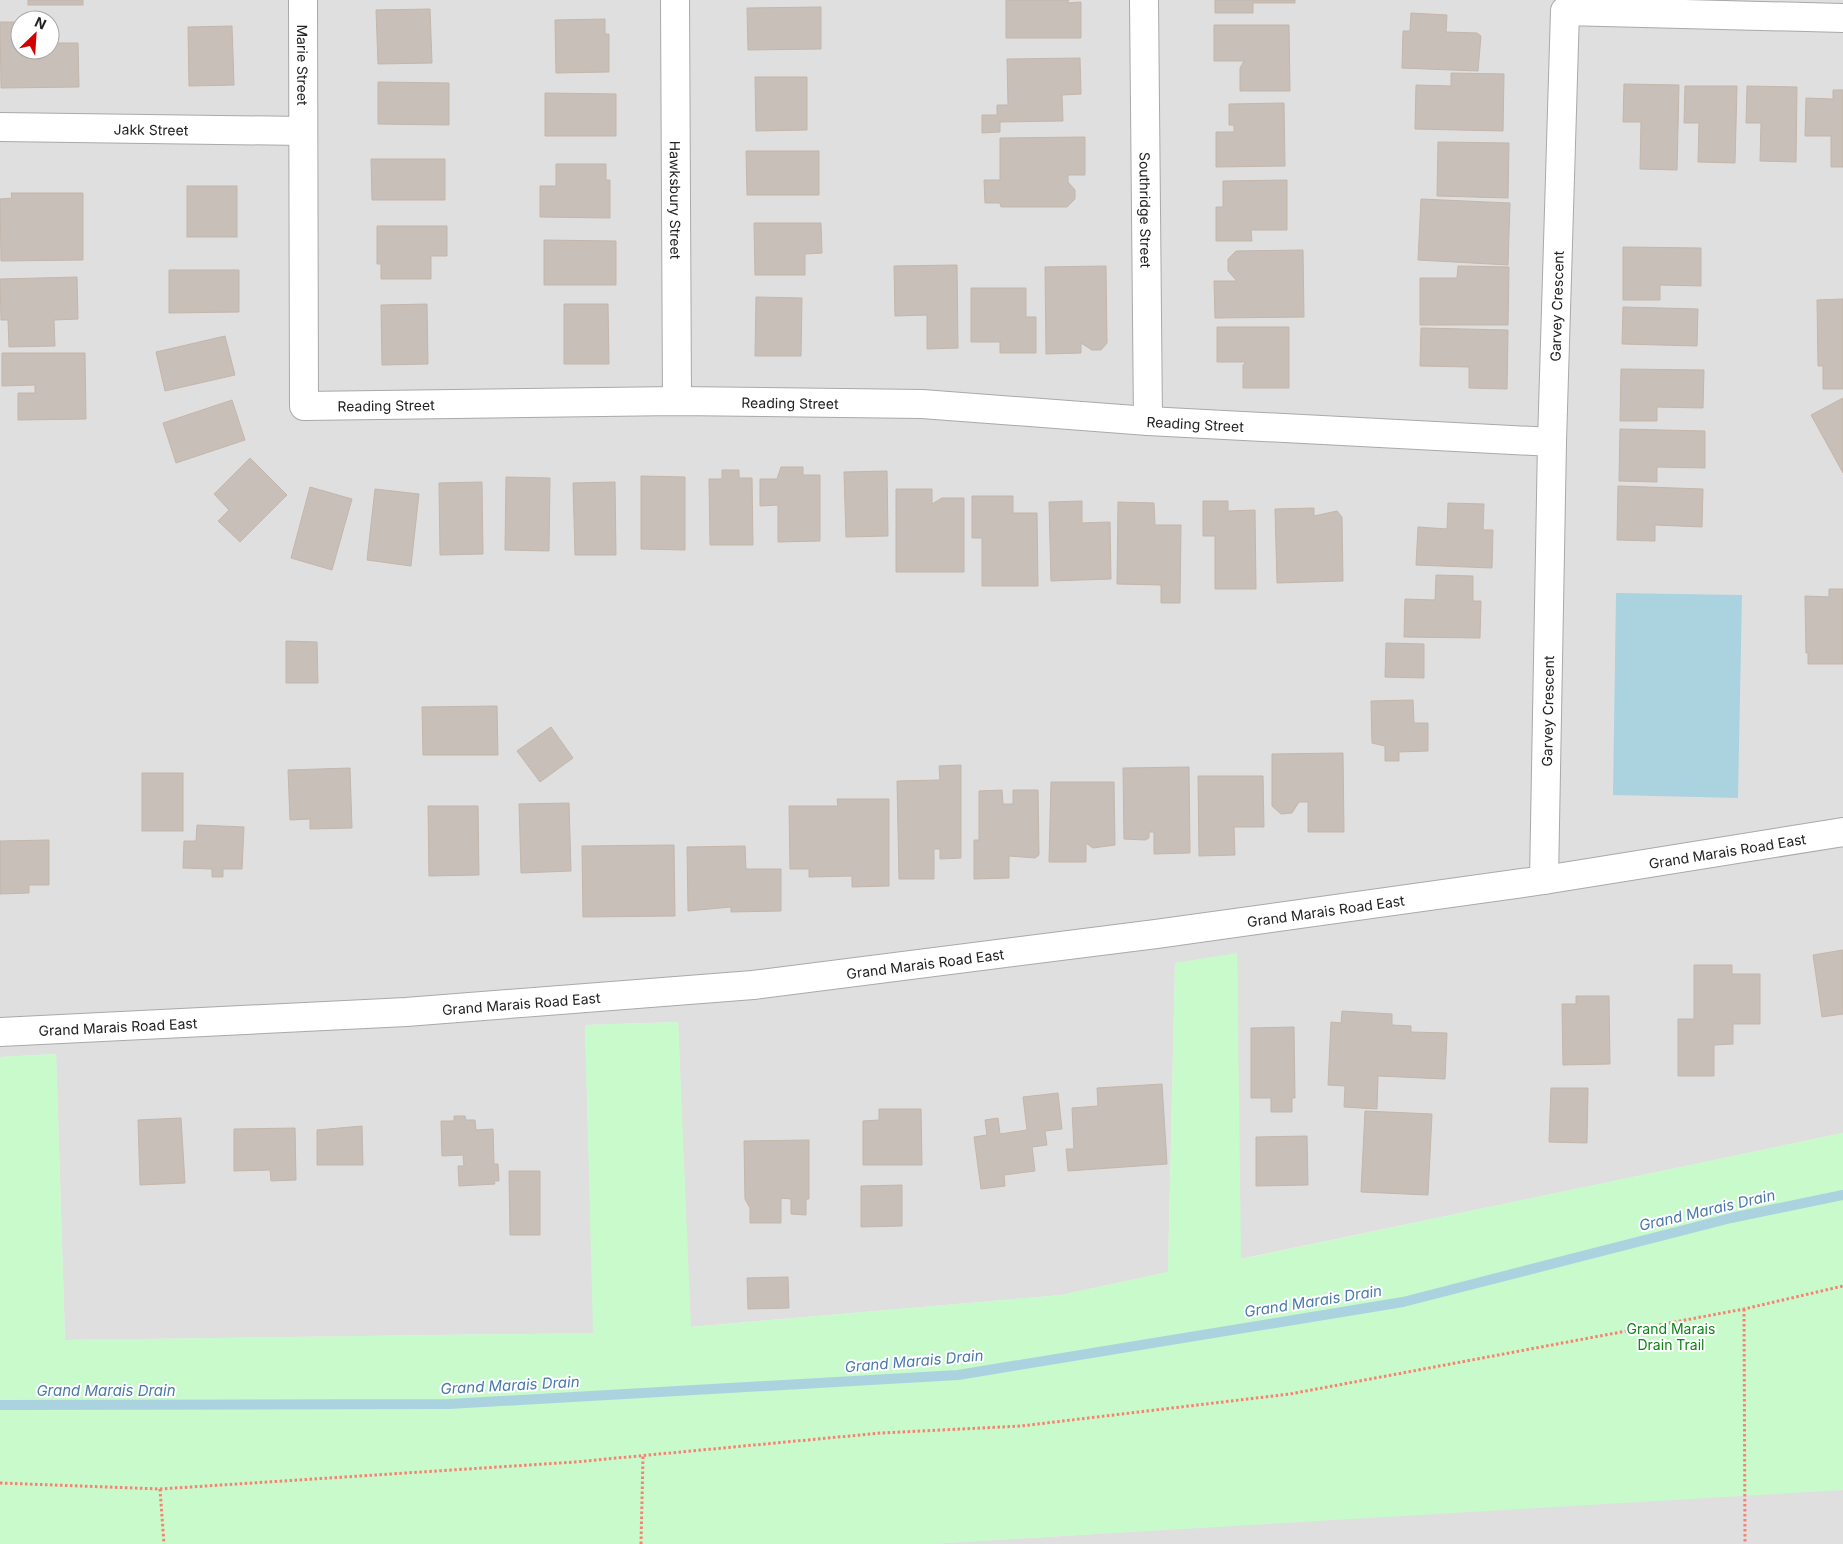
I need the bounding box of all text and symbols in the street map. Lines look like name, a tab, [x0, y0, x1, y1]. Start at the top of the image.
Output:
north arrow	[10, 10, 60, 60]
text: N	[32, 13, 49, 33]
street label: Marie Street	[295, 24, 312, 106]
street label: Jakk Street	[114, 120, 189, 138]
street label: Hawksbury Street	[667, 141, 685, 260]
street label: Southridge Street	[1137, 152, 1155, 269]
street label: Garvey Crescent	[1546, 250, 1566, 362]
street label: Reading Street	[741, 393, 839, 411]
street label: Reading Street	[337, 396, 435, 414]
street label: Reading Street	[1146, 412, 1245, 434]
street label: Garvey Crescent	[1538, 655, 1557, 767]
street label: Grand Marais Road East	[1647, 830, 1807, 872]
street label: Grand Marais Road East	[1246, 891, 1406, 930]
street label: Grand Marais Road East	[845, 945, 1005, 982]
street label: Grand Marais Road East	[441, 988, 601, 1018]
street label: Grand Marais Road East	[38, 1014, 198, 1039]
water label: Grand Marais Drain	[1637, 1185, 1777, 1235]
water label: Grand Marais Drain	[1243, 1281, 1383, 1321]
park label: Grand Marais Drain Trail	[1627, 1320, 1715, 1353]
water label: Grand Marais Drain	[844, 1345, 984, 1377]
water label: Grand Marais Drain	[440, 1372, 580, 1398]
water label: Grand Marais Drain	[36, 1381, 176, 1400]

